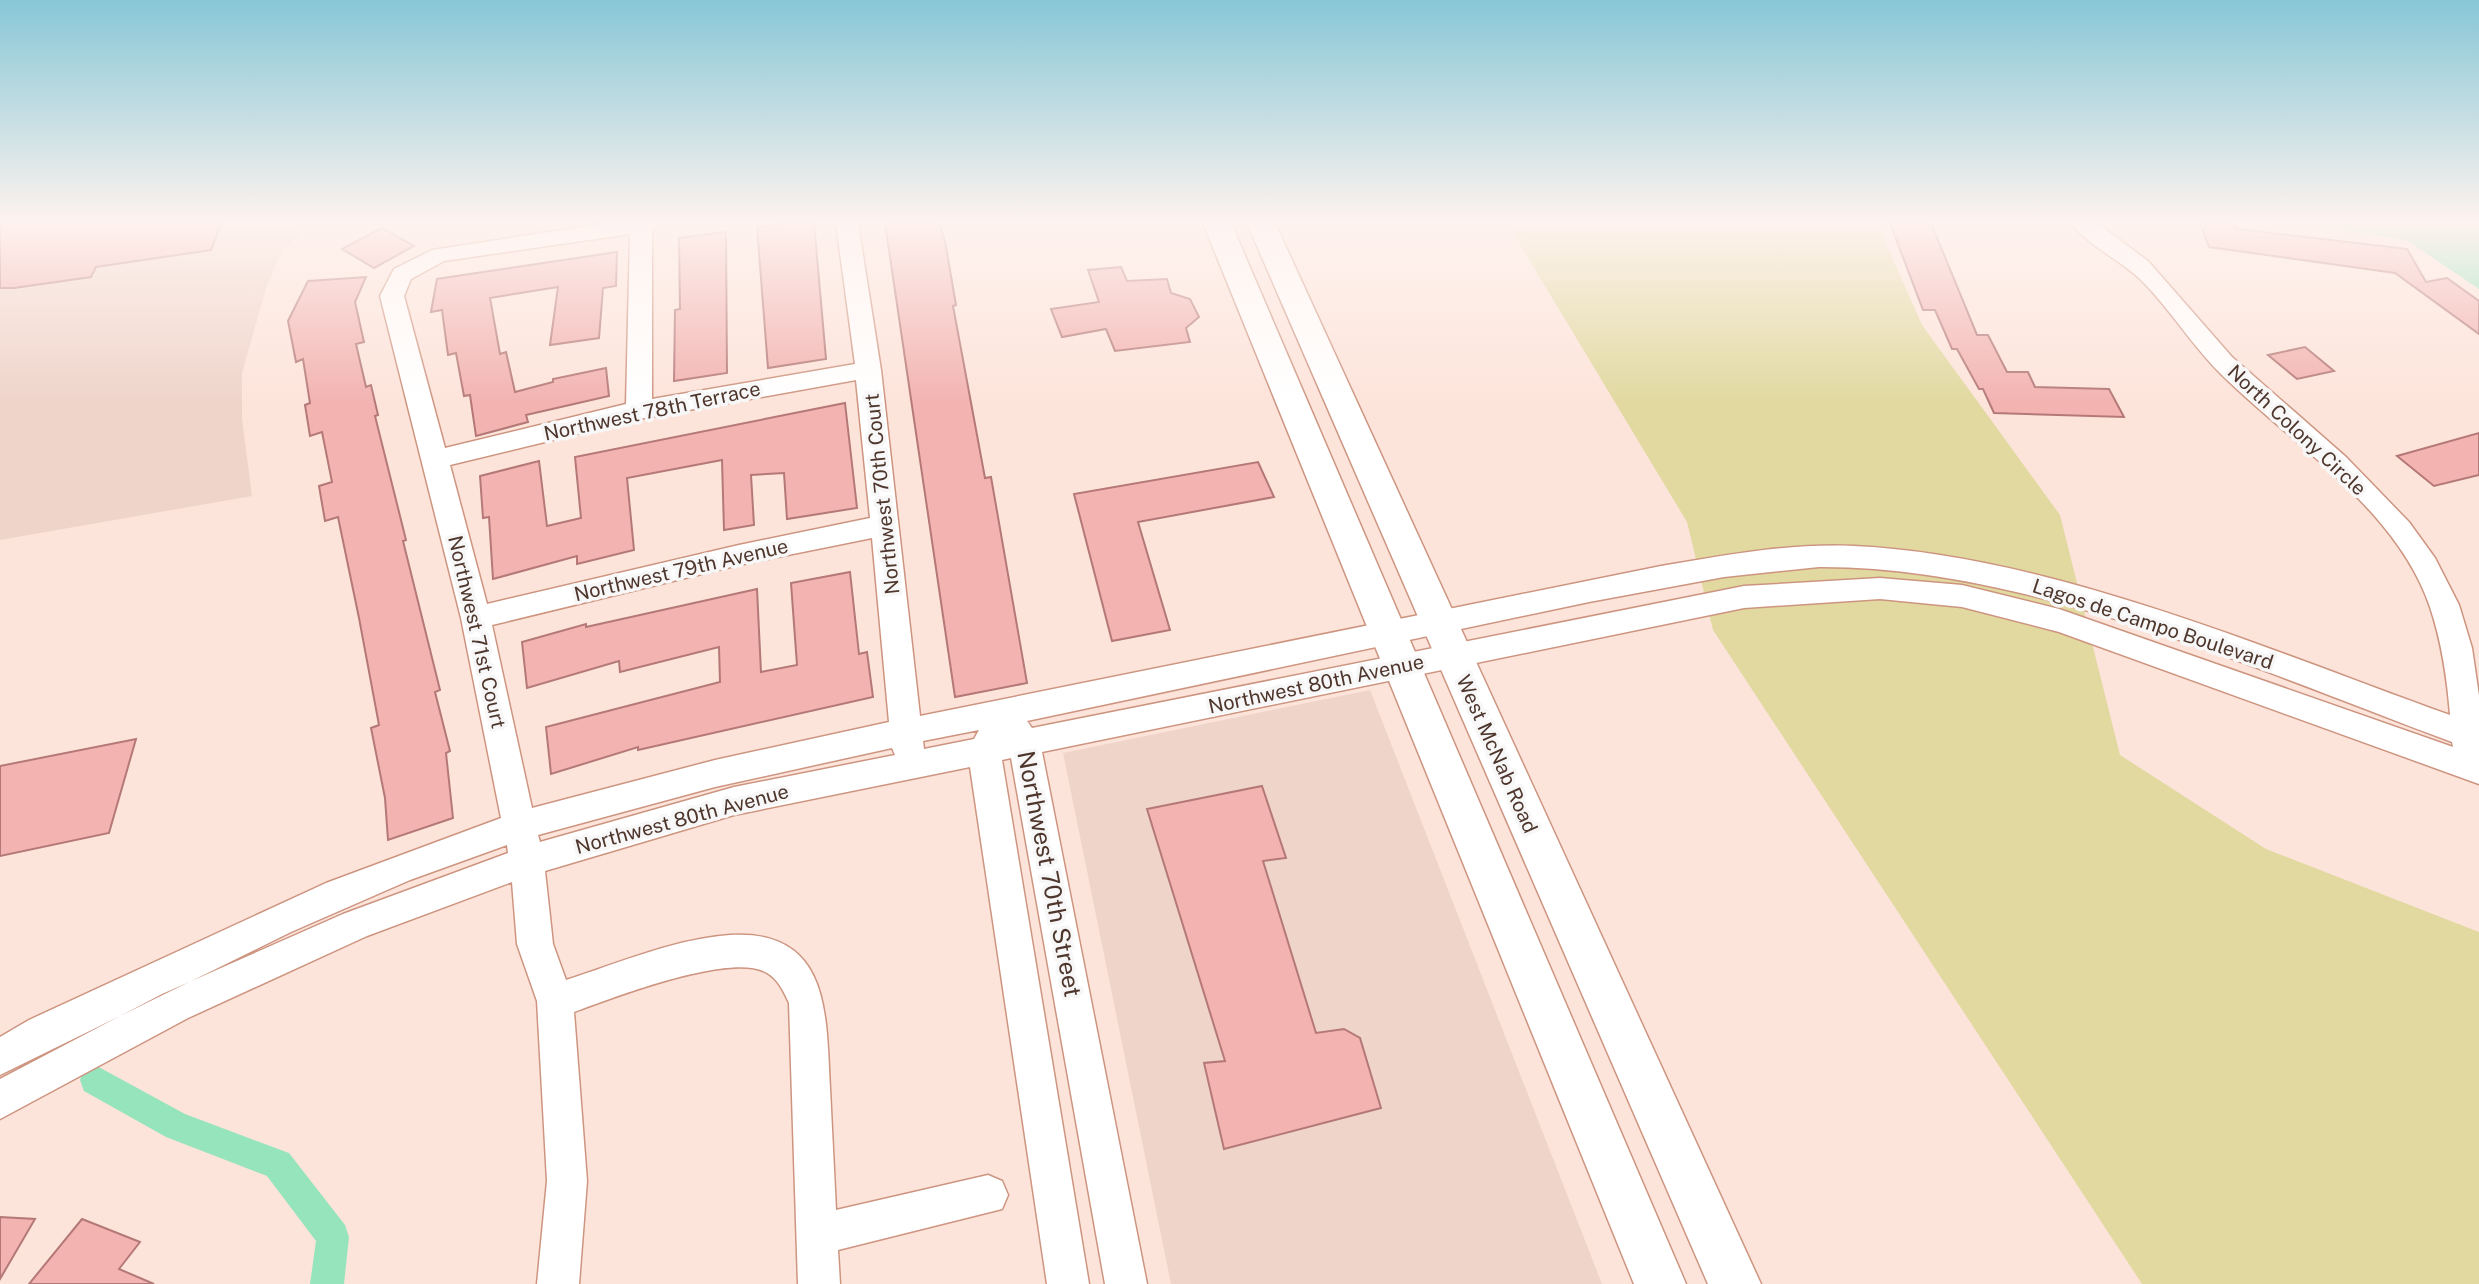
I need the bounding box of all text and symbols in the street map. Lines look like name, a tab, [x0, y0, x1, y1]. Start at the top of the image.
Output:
street label: North Colony Circle	[2223, 360, 2371, 500]
street label: Northwest 78th Terrace	[541, 376, 763, 446]
street label: Northwest 70th Court	[860, 392, 904, 596]
street label: Northwest 71st Court	[443, 533, 511, 731]
street label: Northwest 79th Avenue	[572, 534, 790, 606]
street label: Lagos de Campo Boulevard	[2030, 574, 2276, 674]
street label: Northwest 80th Avenue	[1206, 649, 1426, 719]
street label: West McNab Road	[1451, 671, 1543, 837]
street label: Northwest 70th Street	[1012, 748, 1088, 999]
street label: Northwest 80th Avenue	[573, 779, 791, 859]

